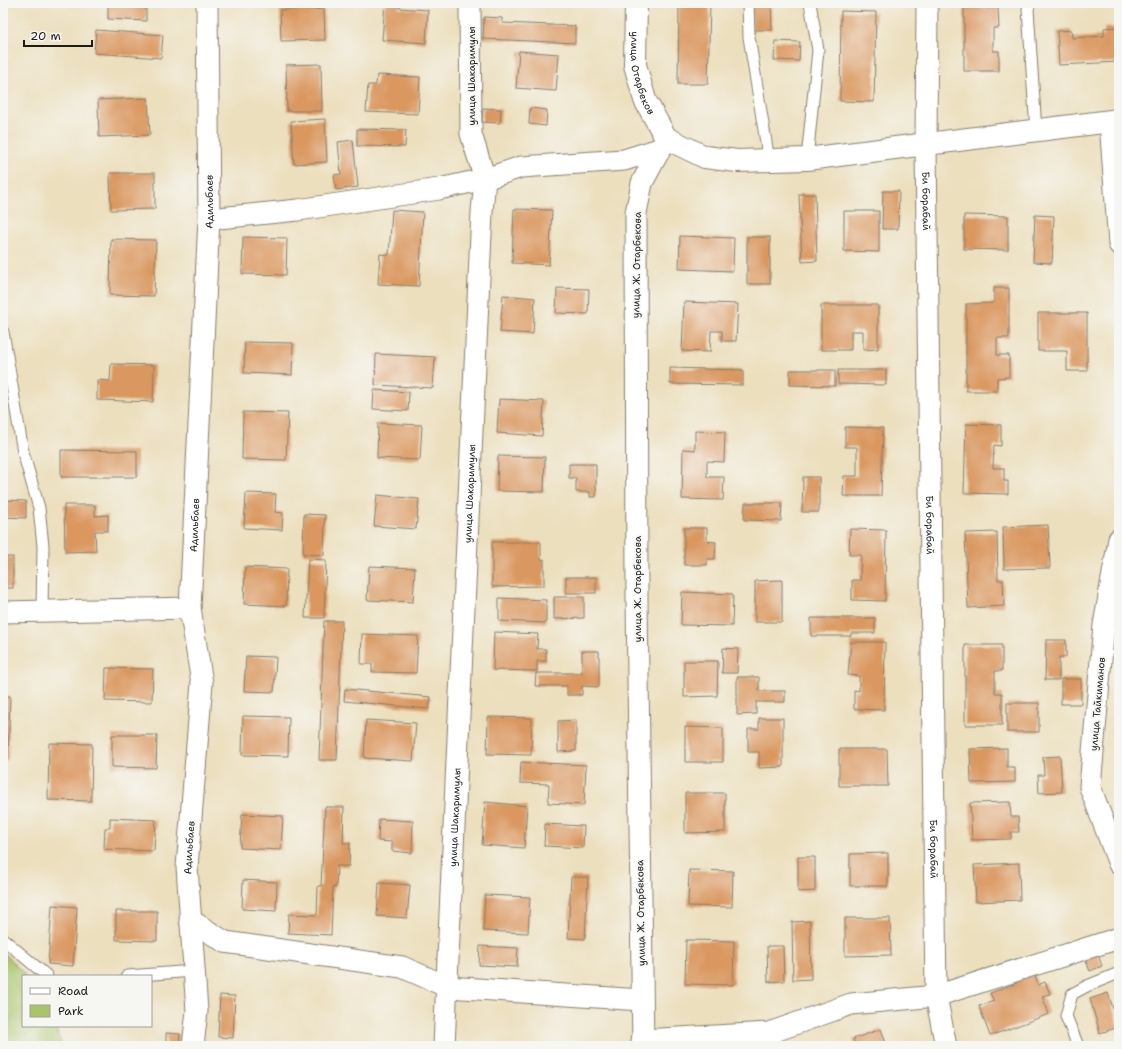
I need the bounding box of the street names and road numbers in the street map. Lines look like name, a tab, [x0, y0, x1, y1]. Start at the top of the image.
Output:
street label: улица Шакаримулы	[465, 26, 478, 126]
street label: улица Отарбеков	[628, 31, 658, 117]
street label: Би борабай	[919, 171, 933, 231]
street label: Адильбаев	[203, 175, 216, 229]
street label: улица Ж. Отарбекова	[629, 211, 644, 318]
street label: улица Шакаримулы	[461, 444, 478, 543]
street label: Би борабай	[923, 495, 937, 555]
street label: Адильбаев	[187, 498, 202, 552]
street label: улица Ж. Отарбекова	[631, 535, 644, 642]
street label: улица Тайкиманов	[1087, 657, 1108, 752]
street label: улица Шакаримулы	[446, 767, 464, 867]
street label: Би борабай	[927, 819, 941, 879]
street label: Адильбаев	[181, 820, 198, 875]
street label: улица Ж. Отарбекова	[633, 859, 648, 966]

